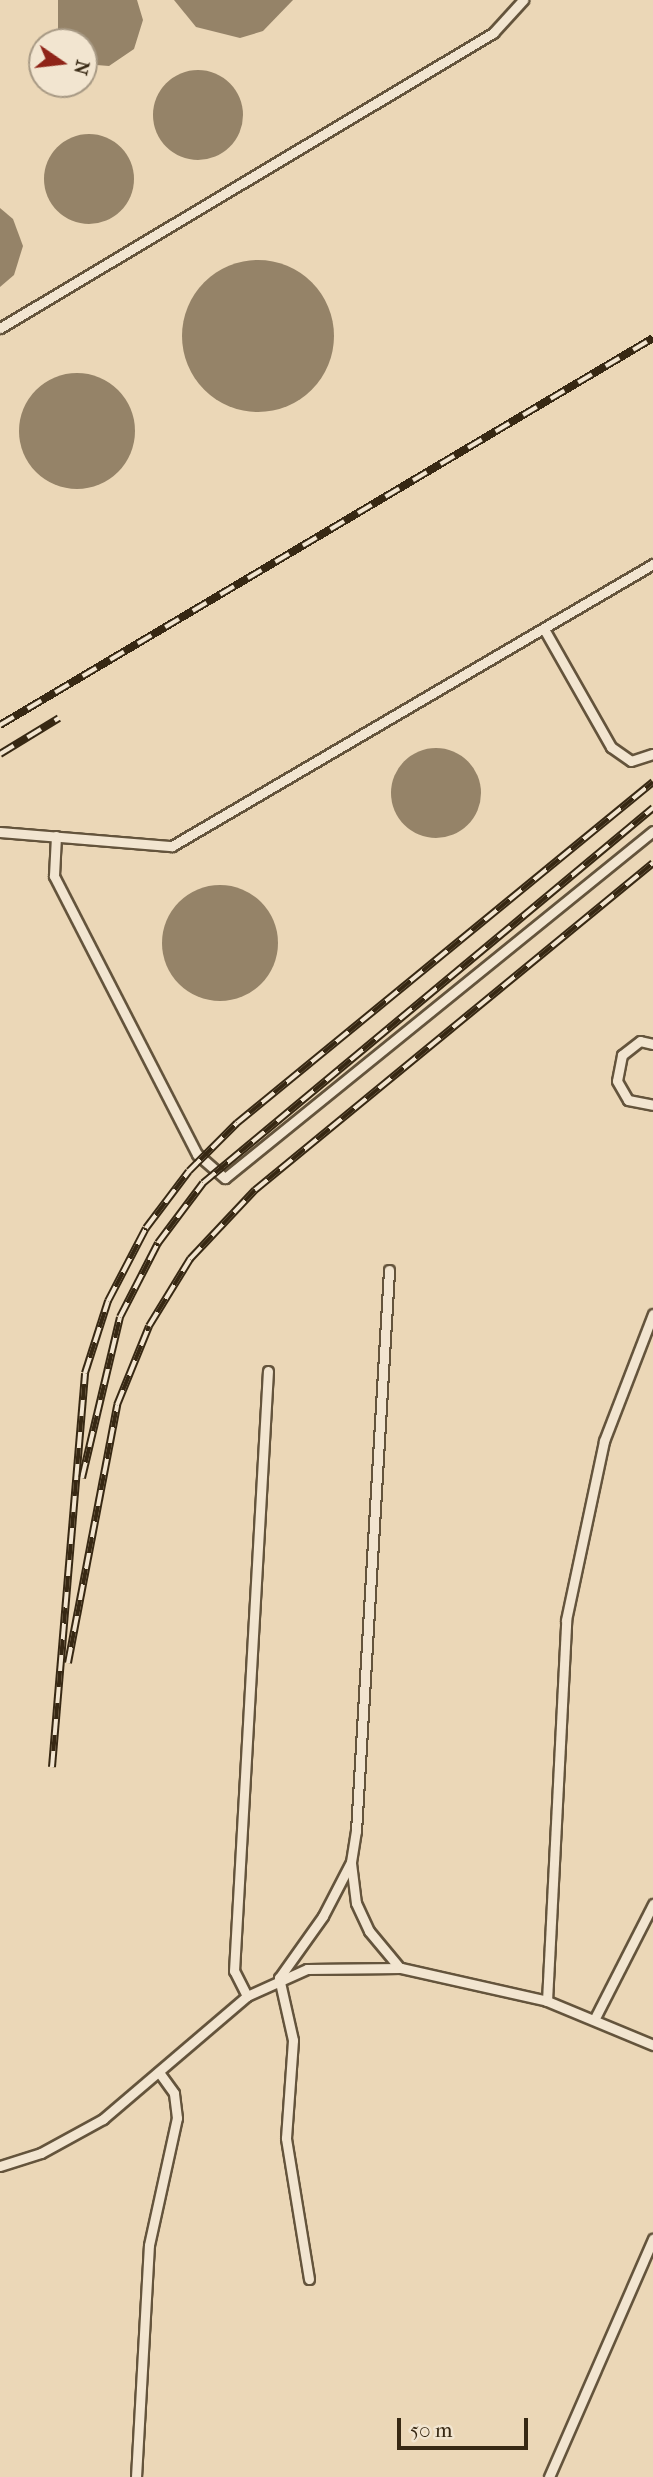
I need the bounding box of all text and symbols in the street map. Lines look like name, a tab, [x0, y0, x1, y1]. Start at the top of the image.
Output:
north arrow	[28, 28, 98, 98]
text: N	[69, 58, 94, 77]
scale bar	[401, 2404, 532, 2448]
text: 50 m	[410, 2418, 453, 2442]

